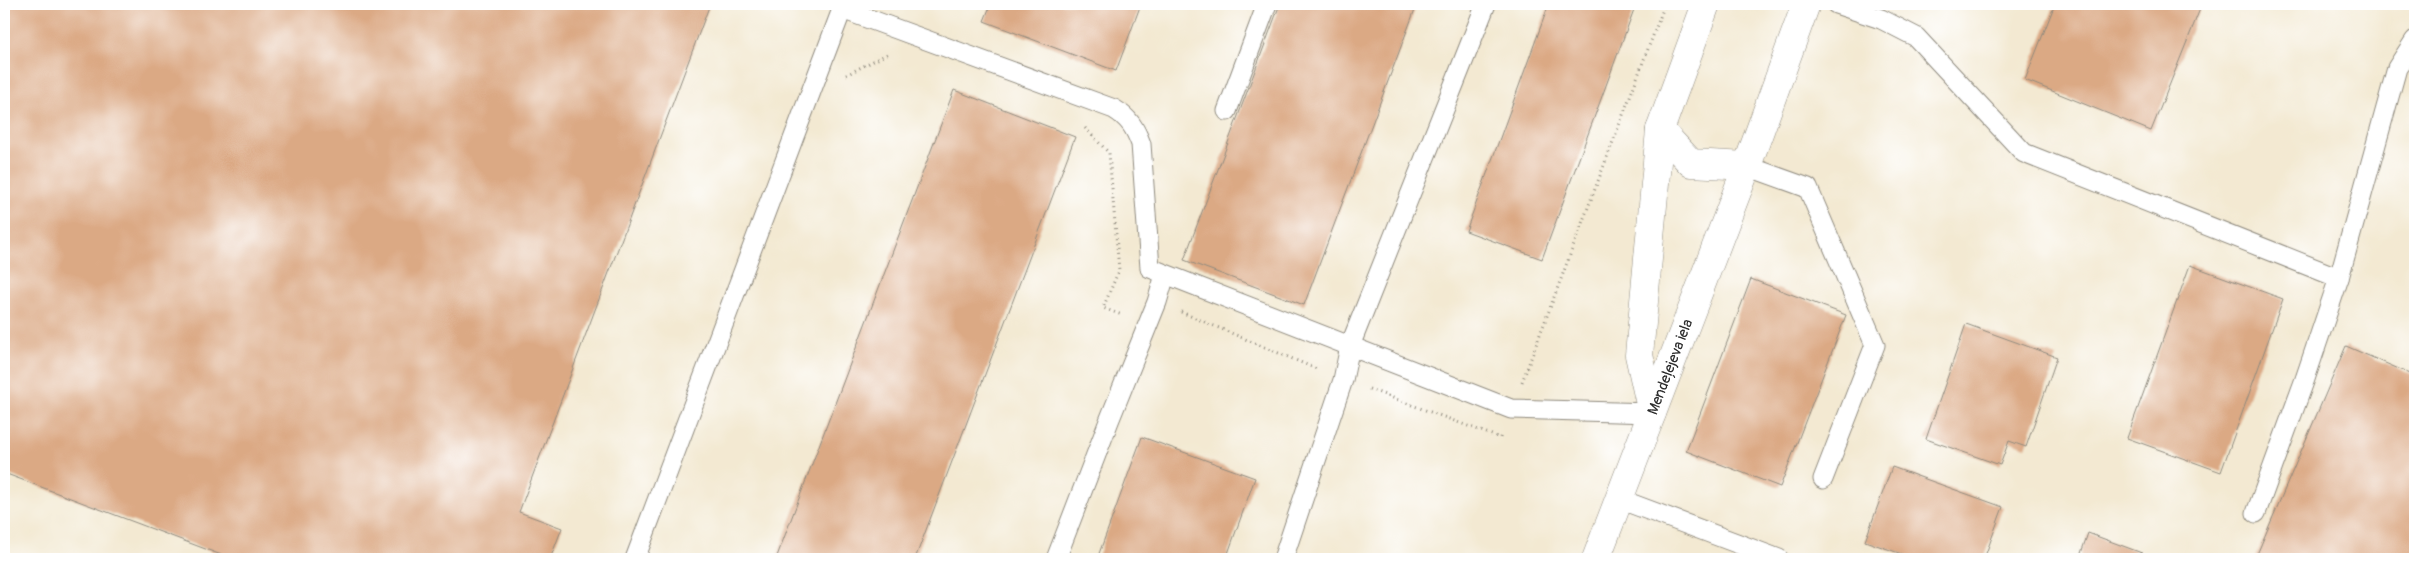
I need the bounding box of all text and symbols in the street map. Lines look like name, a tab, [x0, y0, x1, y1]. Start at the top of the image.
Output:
street label: Mendeļejeva iela	[1643, 316, 1697, 417]

